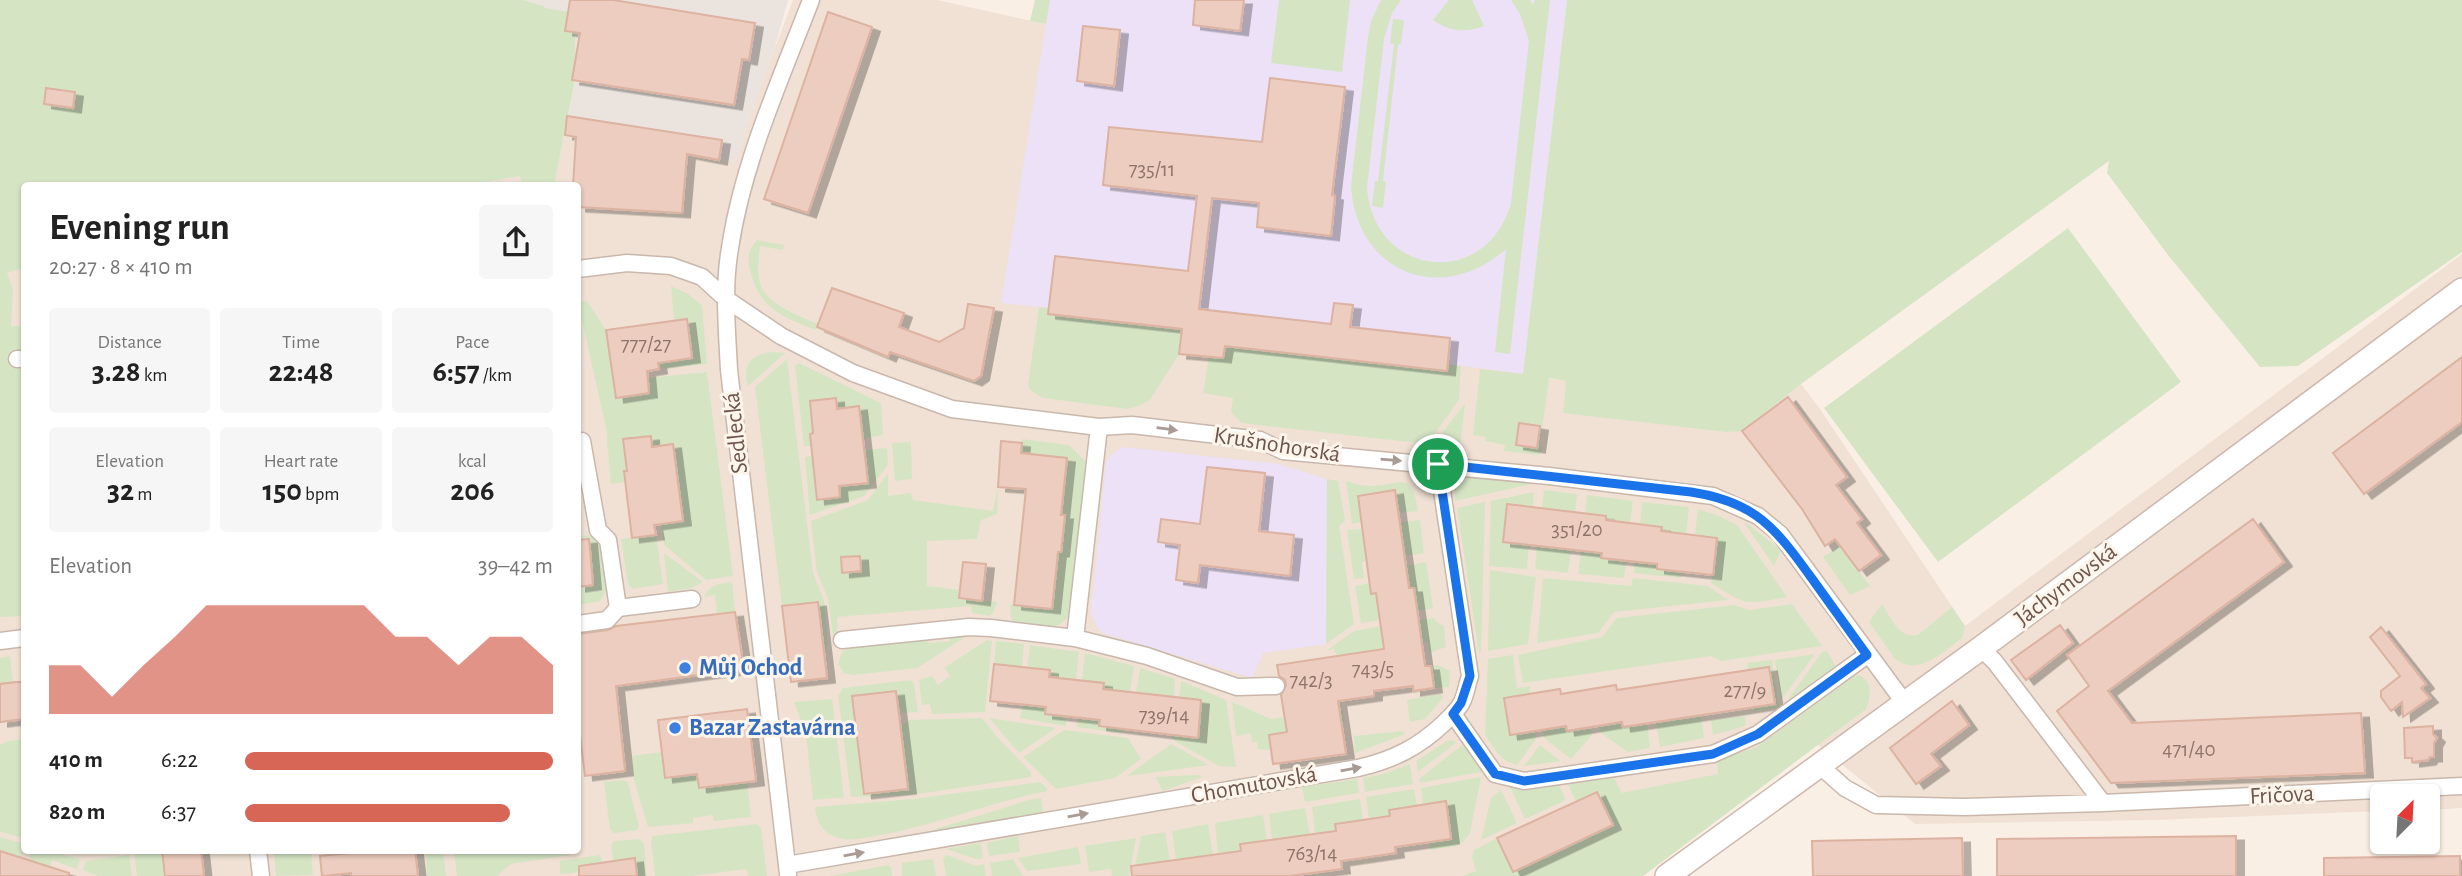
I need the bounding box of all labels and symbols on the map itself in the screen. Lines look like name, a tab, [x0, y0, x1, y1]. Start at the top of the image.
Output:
house number: 735/11	[1129, 159, 1175, 180]
house number: 777/27	[621, 334, 672, 355]
street label: Sedlecká	[720, 391, 752, 475]
street label: Krušnohorská	[1212, 423, 1342, 467]
one-way arrow	[1156, 424, 1178, 435]
pin	[1408, 434, 1468, 494]
one-way arrow	[1380, 455, 1402, 466]
house number: 351/20	[1551, 519, 1603, 540]
street label: Jáchymovská	[2011, 539, 2121, 631]
place label: Můj Ochod	[699, 656, 803, 680]
house number: 743/5	[1352, 659, 1394, 680]
marker: Můj Ochod	[677, 660, 693, 676]
house number: 742/3	[1289, 670, 1333, 691]
house number: 277/9	[1724, 680, 1766, 701]
house number: 739/14	[1139, 705, 1189, 726]
place label: Bazar Zastavárna	[689, 716, 856, 740]
marker: Bazar Zastavárna	[667, 720, 683, 736]
house number: 471/40	[2162, 739, 2216, 760]
street label: Chomutovská	[1189, 762, 1319, 808]
one-way arrow	[1340, 763, 1362, 774]
street label: Fričova	[2249, 781, 2315, 809]
north arrow	[2370, 784, 2440, 854]
one-way arrow	[1068, 810, 1090, 821]
house number: 763/14	[1287, 843, 1337, 864]
one-way arrow	[843, 848, 865, 859]

